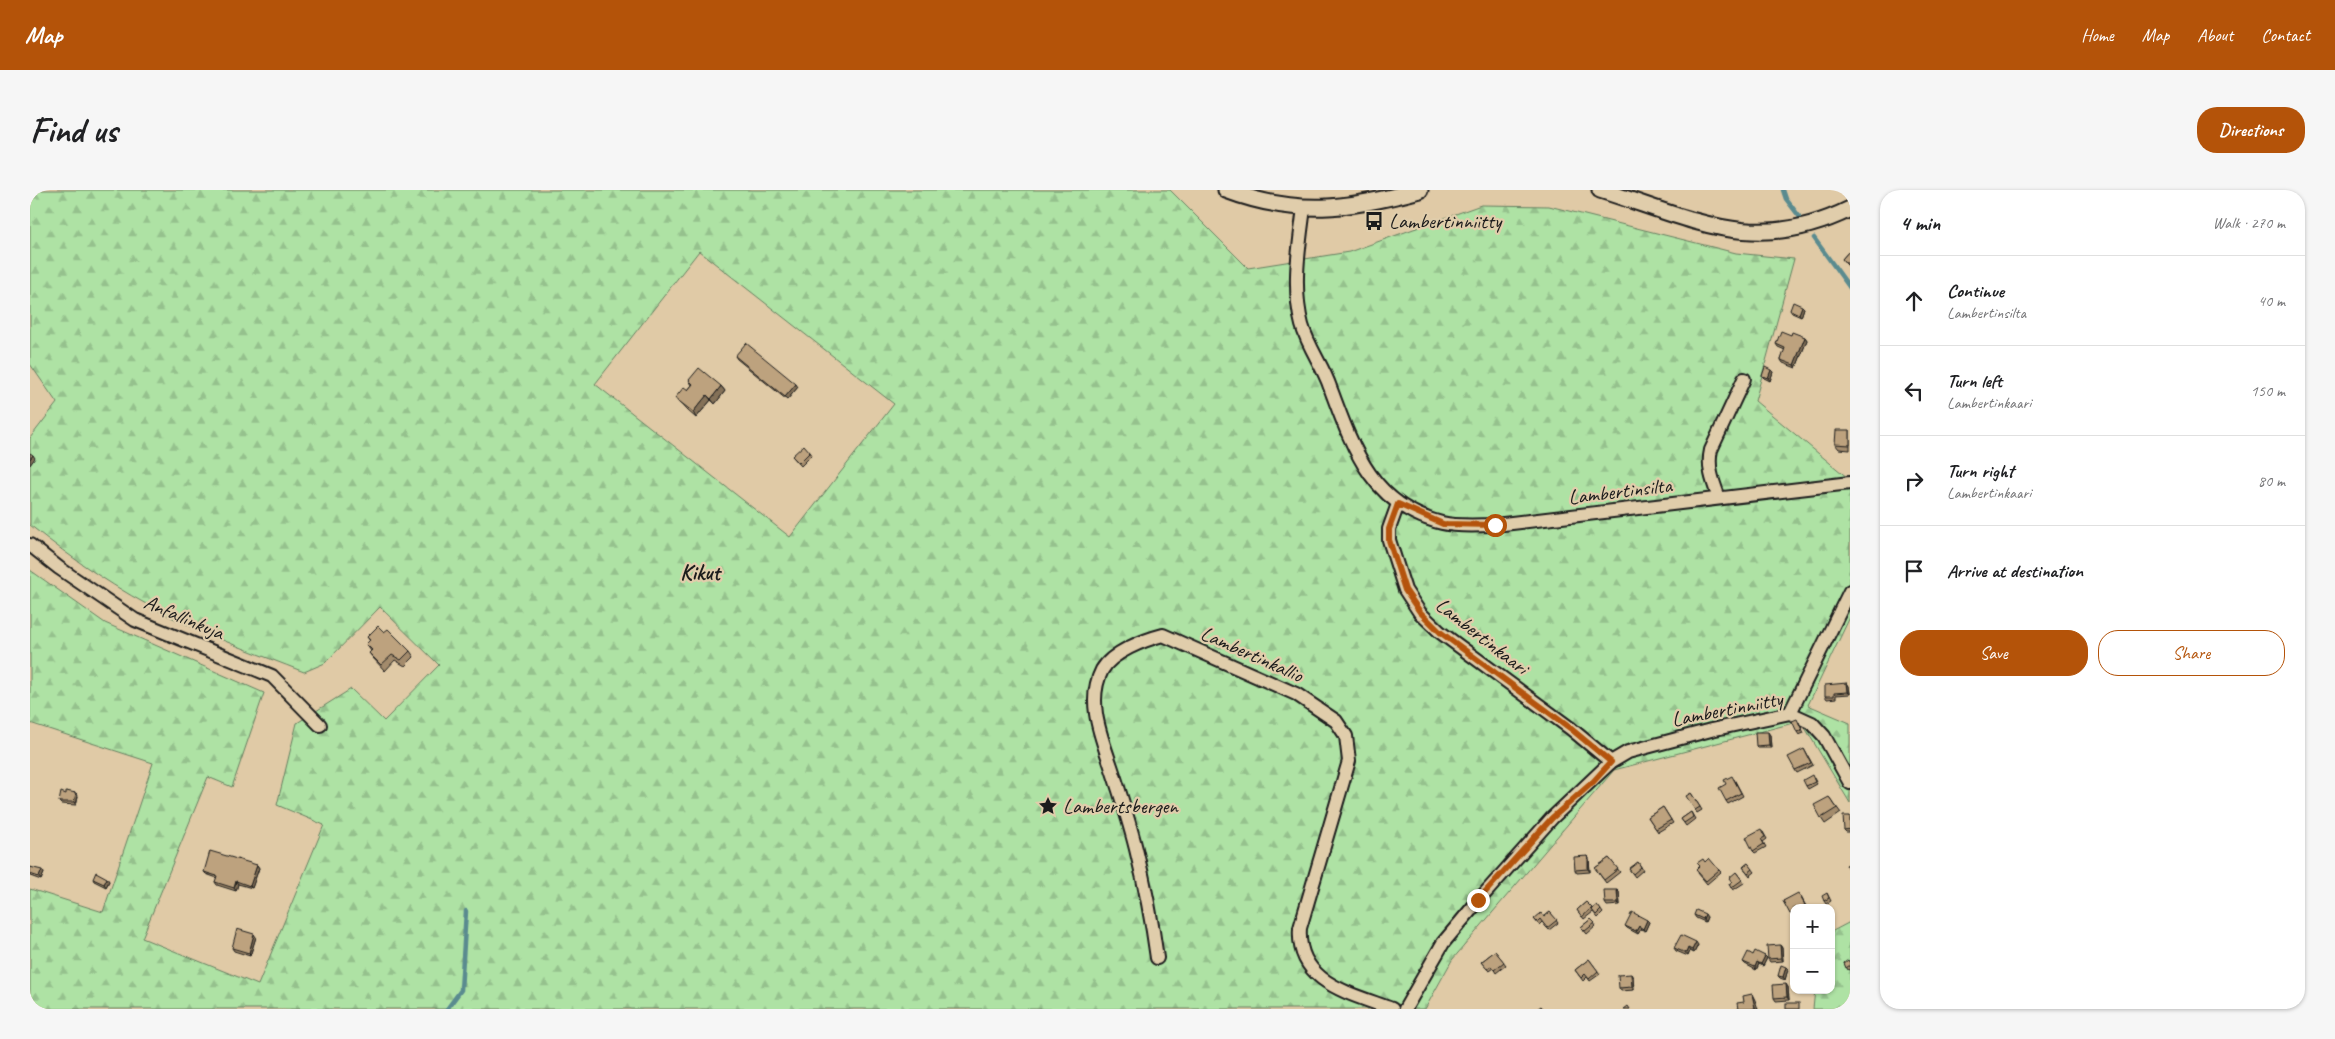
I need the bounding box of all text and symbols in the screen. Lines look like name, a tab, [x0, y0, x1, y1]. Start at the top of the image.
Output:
text: Map	[25, 20, 62, 50]
text: Home	[2081, 24, 2114, 46]
text: Map	[2142, 24, 2169, 46]
text: About	[2197, 24, 2233, 46]
text: Contact	[2261, 24, 2310, 46]
button: Directions	[2197, 107, 2305, 153]
text: Find us	[30, 108, 117, 153]
place label: Lambertinniitty	[1389, 208, 1503, 234]
bus stop icon: Lambertinniitty	[1363, 210, 1385, 232]
text: 4 min	[1900, 210, 1940, 236]
text: Walk · 270 m	[2213, 213, 2285, 233]
text: Continue	[1947, 279, 2004, 303]
icon: ahead	[1900, 287, 1928, 315]
text: 40 m	[2258, 291, 2285, 311]
text: Lambertinsilta	[1947, 303, 2026, 323]
text: Turn left	[1947, 369, 2002, 393]
icon: left	[1900, 377, 1928, 405]
text: 150 m	[2251, 381, 2285, 401]
text: Lambertinkaari	[1947, 393, 2031, 413]
text: Turn right	[1947, 459, 2014, 483]
icon: right	[1900, 467, 1928, 495]
text: 80 m	[2258, 471, 2285, 491]
street label: Lambertinsilta	[1567, 472, 1675, 510]
text: Lambertinkaari	[1947, 483, 2031, 503]
route start	[1484, 514, 1507, 537]
icon: arrive	[1900, 557, 1928, 585]
district label: Kikut	[680, 559, 722, 587]
text: Arrive at destination	[1947, 559, 2083, 583]
street label: Anfallinkuja	[140, 589, 230, 646]
street label: Lambertinkaari	[1430, 592, 1536, 682]
street label: Lambertinkallio	[1197, 620, 1309, 689]
button: Save	[1900, 630, 2088, 676]
button: Share	[2098, 630, 2285, 676]
street label: Lambertinniitty	[1669, 685, 1786, 732]
place label: Lambertsbergen	[1063, 793, 1179, 819]
place icon: Lambertsbergen	[1037, 795, 1059, 817]
route end	[1467, 889, 1490, 912]
map controls	[1790, 904, 1835, 994]
button: +	[1790, 904, 1835, 949]
button: −	[1790, 949, 1835, 994]

